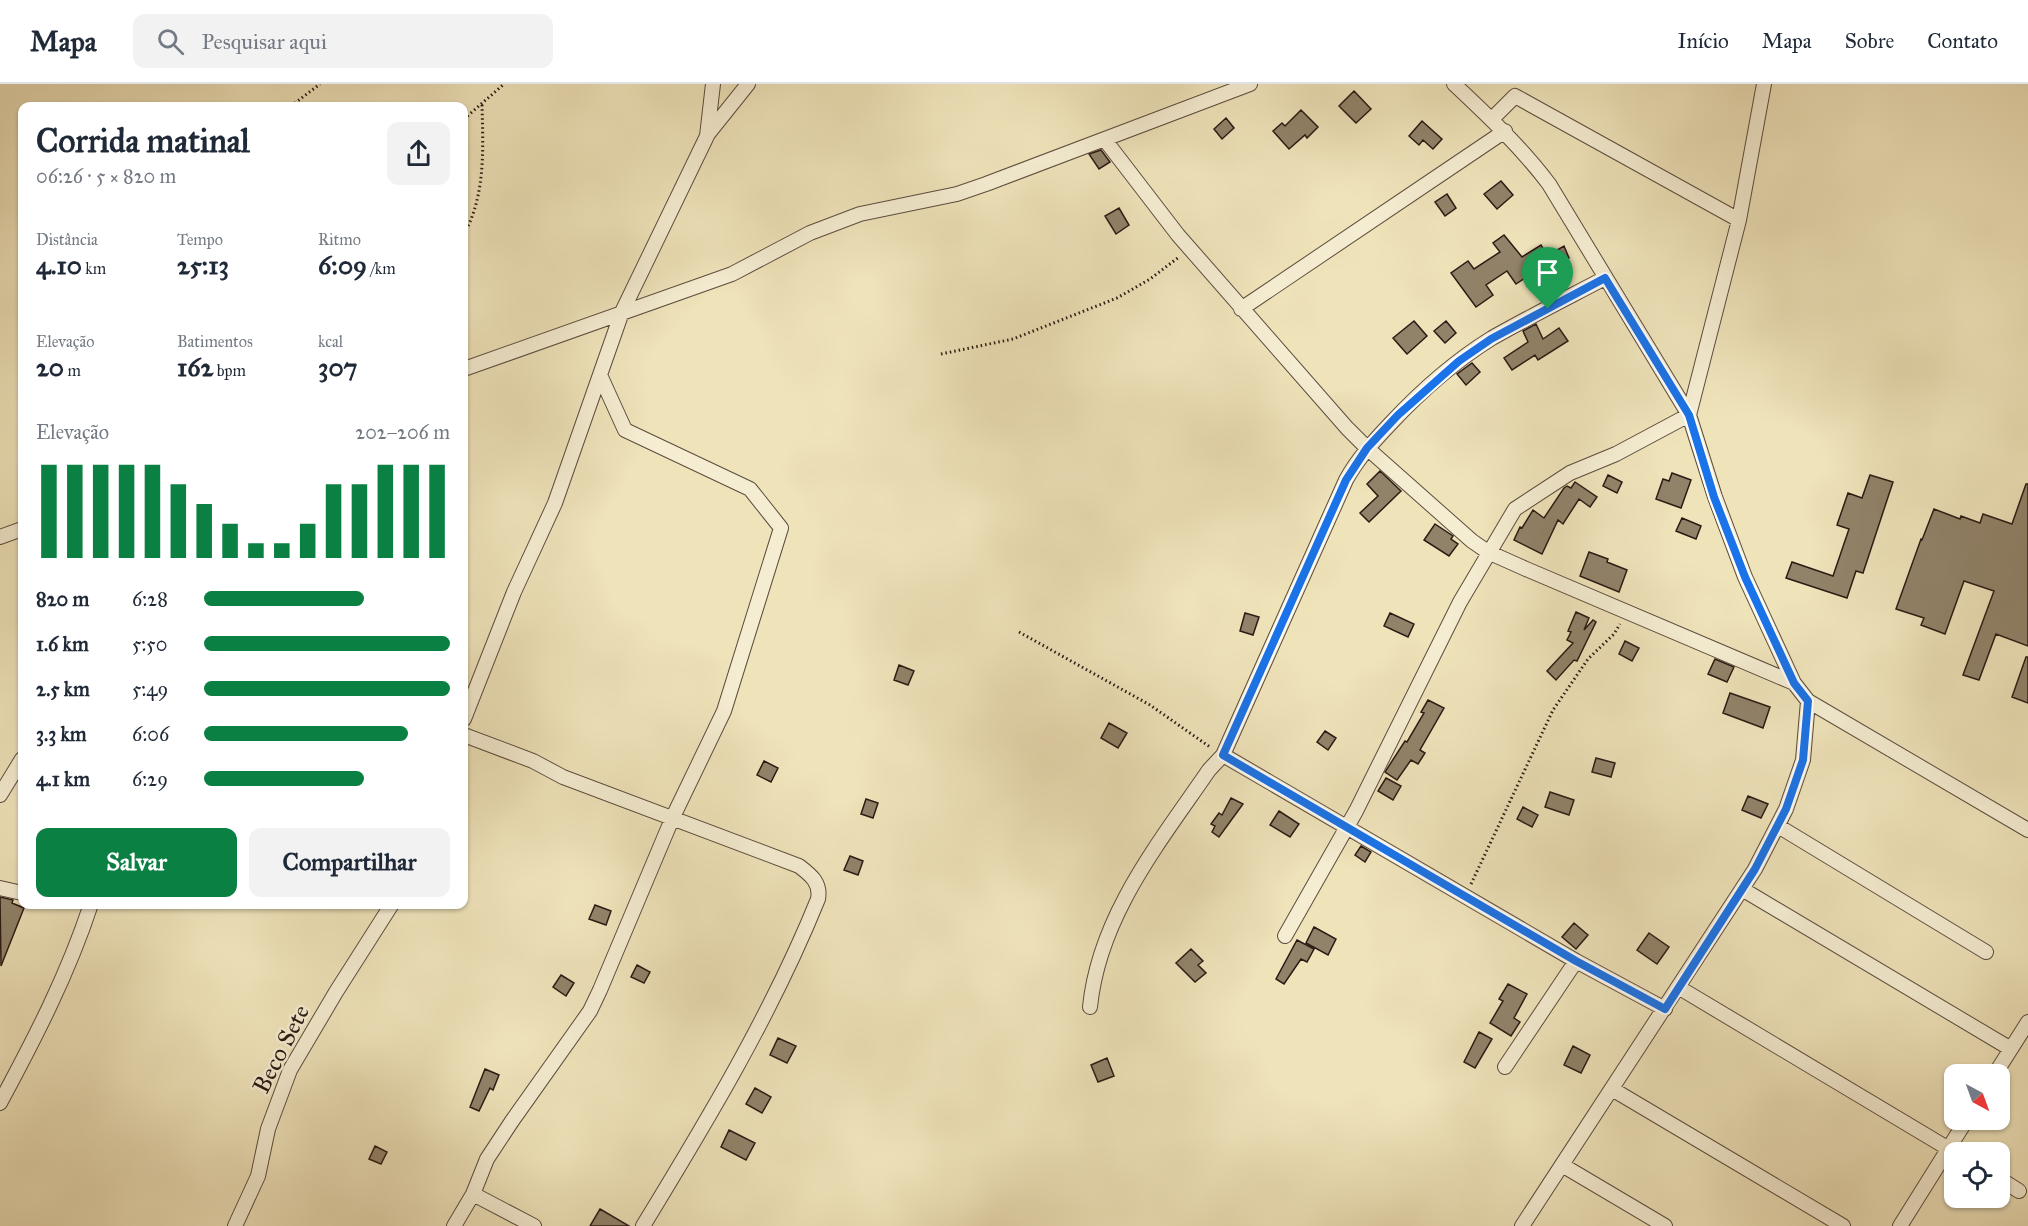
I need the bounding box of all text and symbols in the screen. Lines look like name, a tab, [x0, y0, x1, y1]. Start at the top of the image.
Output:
search box	[133, 14, 553, 68]
text: Mapa	[30, 24, 97, 59]
icon: search	[154, 25, 187, 58]
text: Pesquisar aqui	[202, 28, 327, 55]
text: Início	[1678, 28, 1729, 54]
text: Mapa	[1762, 28, 1812, 54]
text: Sobre	[1845, 28, 1894, 54]
text: Contato	[1927, 28, 1998, 54]
text: Corrida matinal	[36, 121, 250, 161]
button: share	[387, 122, 450, 185]
text: 06:26 · 5 × 820 m	[36, 164, 176, 188]
text: Distância	[36, 230, 98, 249]
text: Tempo	[177, 230, 223, 249]
text: Ritmo	[318, 230, 361, 249]
pin	[1522, 247, 1573, 309]
text: 4.10	[36, 249, 82, 281]
text: 25:13	[177, 249, 229, 281]
text: 6:09	[318, 249, 367, 281]
icon: arrive	[1531, 256, 1564, 289]
text: km	[82, 259, 106, 278]
text: /km	[367, 259, 396, 278]
text: Elevação	[36, 332, 94, 351]
text: Batimentos	[177, 332, 253, 351]
text: kcal	[318, 332, 343, 351]
text: 20	[36, 351, 64, 383]
text: 162	[177, 351, 213, 383]
text: 307	[318, 351, 357, 383]
text: m	[64, 361, 81, 380]
text: bpm	[213, 361, 246, 380]
text: Elevação	[36, 420, 109, 444]
text: 202–206 m	[355, 420, 450, 444]
text: 820 m	[36, 587, 89, 611]
text: 6:28	[132, 587, 168, 611]
text: 1.6 km	[36, 632, 89, 656]
text: 5:50	[132, 632, 167, 656]
text: 2.5 km	[36, 677, 90, 701]
text: 5:49	[132, 677, 168, 701]
text: 3.3 km	[36, 722, 87, 746]
text: 6:06	[132, 722, 169, 746]
text: 4.1 km	[36, 767, 90, 791]
text: 6:29	[132, 767, 168, 791]
button: Salvar	[36, 828, 237, 897]
button: Compartilhar	[249, 828, 450, 897]
street label: Beco Sete	[246, 1000, 316, 1098]
north arrow	[1944, 1064, 2010, 1130]
map controls	[1944, 1064, 2010, 1208]
button: locate	[1944, 1142, 2010, 1208]

